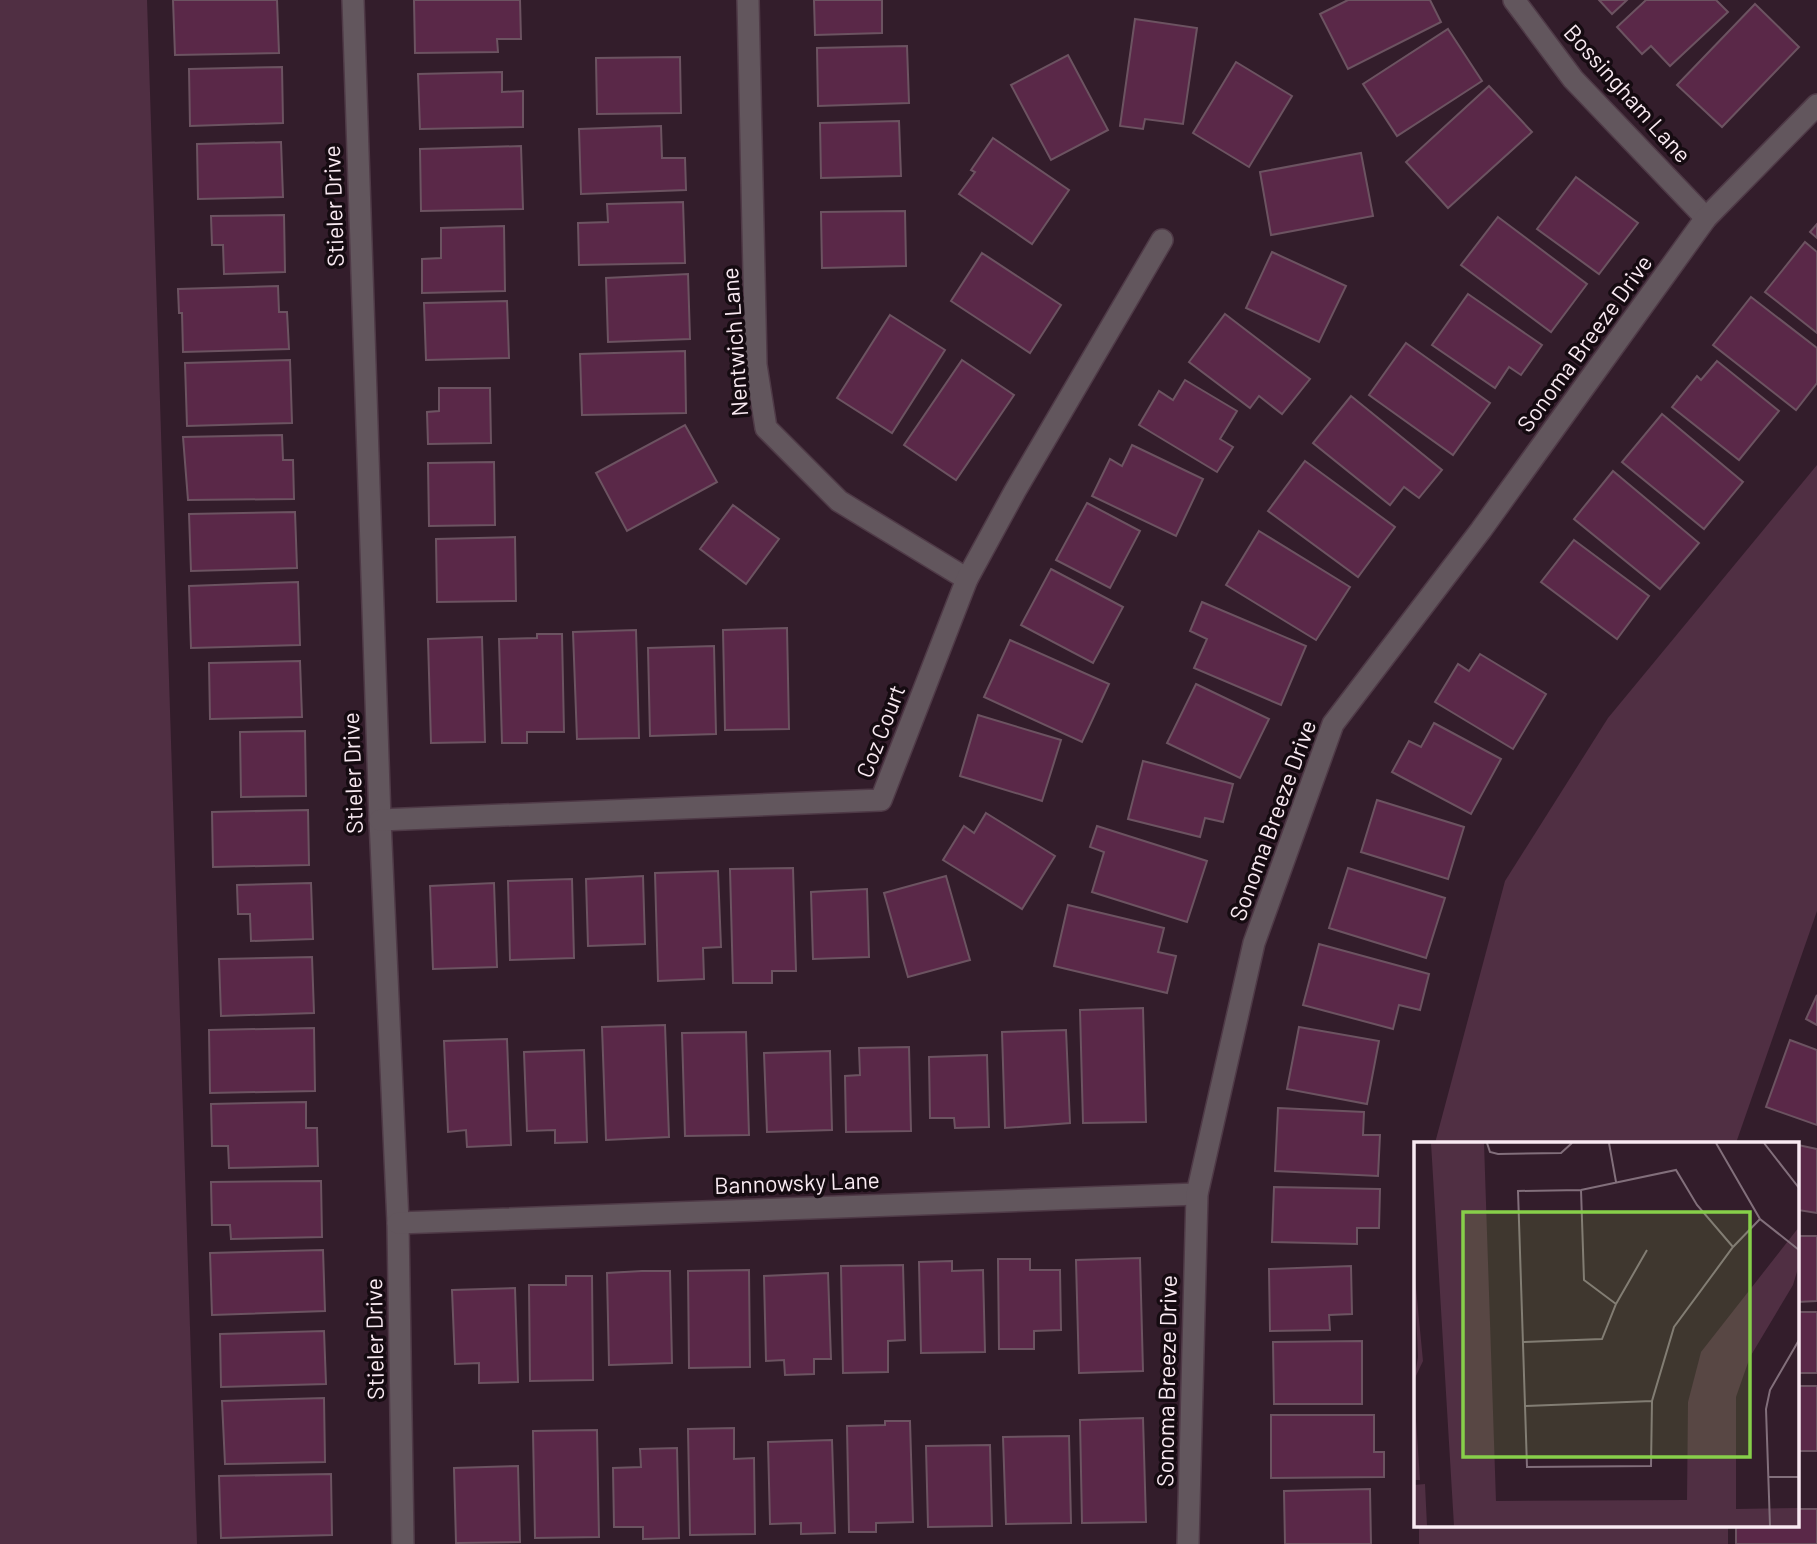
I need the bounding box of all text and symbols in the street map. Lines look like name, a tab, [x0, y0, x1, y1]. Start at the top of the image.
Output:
street label: Bossingham Lane	[1559, 18, 1697, 168]
street label: Stieler Drive	[317, 145, 349, 267]
street label: Sonoma Breeze Drive	[1510, 249, 1658, 437]
street label: Nentwich Lane	[715, 267, 753, 417]
street label: Coz Court	[850, 681, 910, 781]
street label: Stieler Drive	[336, 712, 368, 834]
street label: Sonoma Breeze Drive	[1223, 716, 1321, 924]
inset map	[1414, 1142, 1800, 1526]
street label: Bannowsky Lane	[714, 1165, 880, 1199]
street label: Sonoma Breeze Drive	[1150, 1275, 1182, 1487]
street label: Stieler Drive	[359, 1278, 389, 1400]

